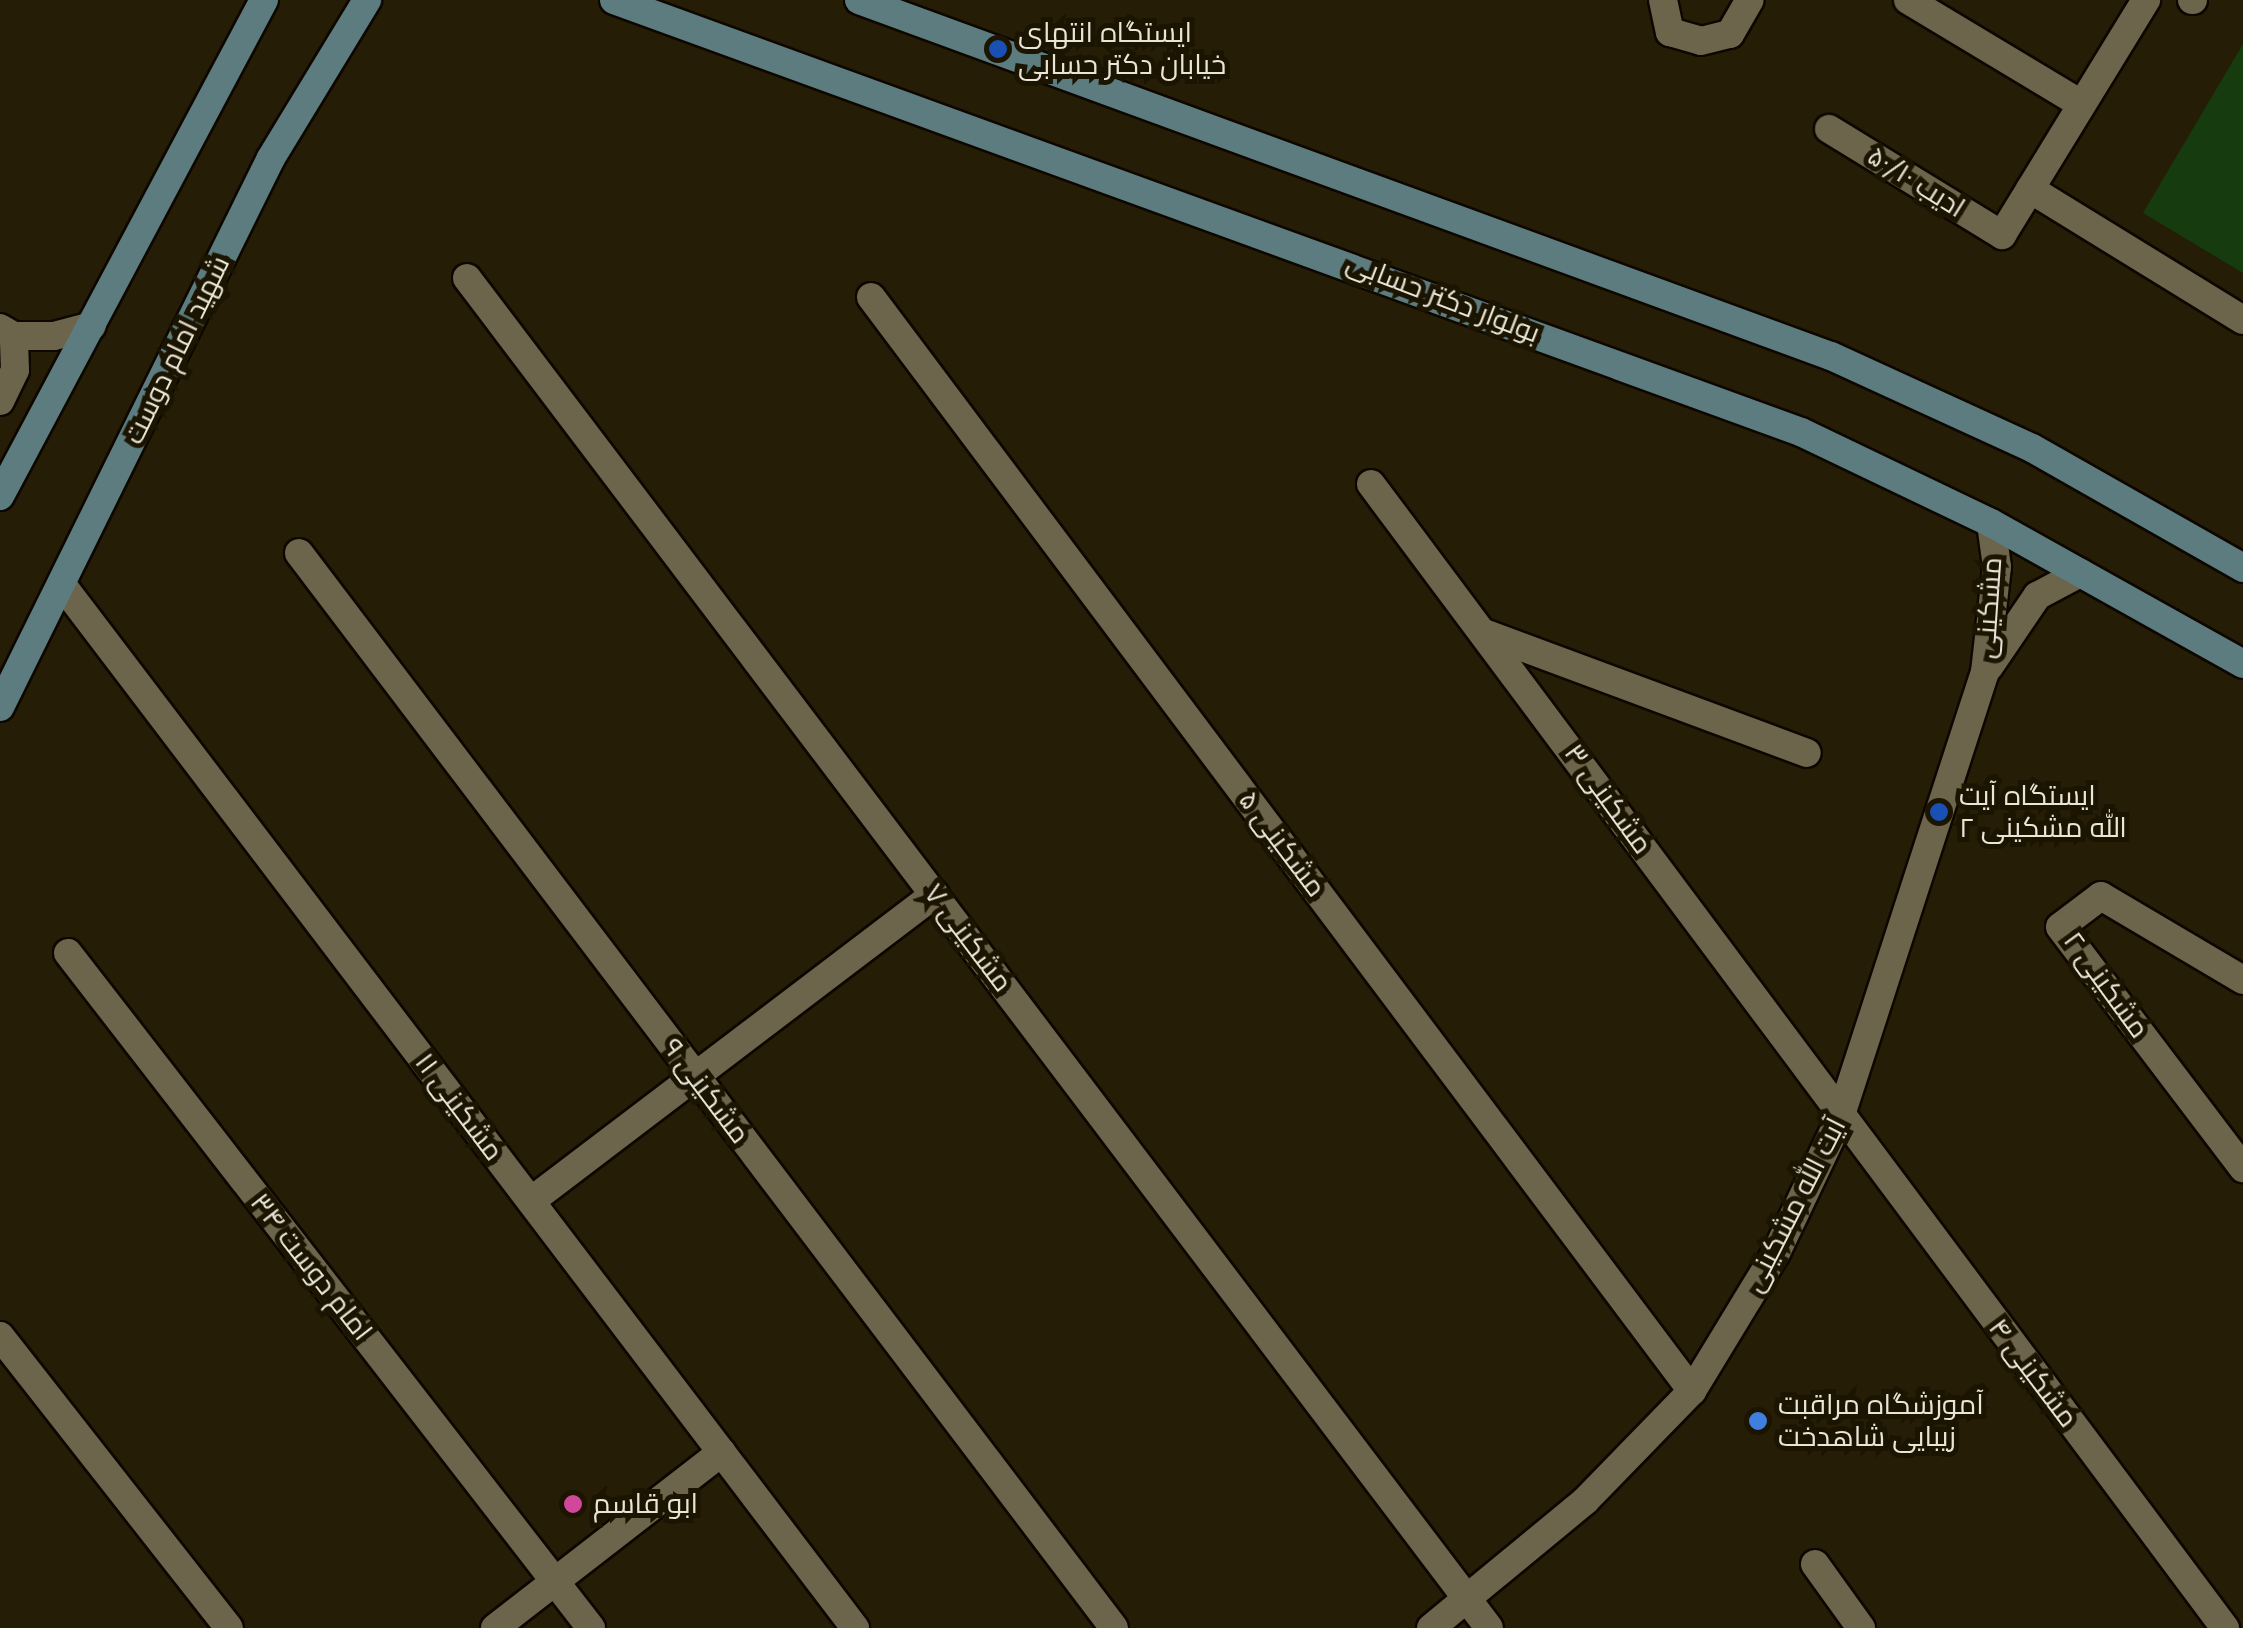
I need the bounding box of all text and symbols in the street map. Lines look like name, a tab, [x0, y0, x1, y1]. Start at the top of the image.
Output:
place label: ایستگاه انتهای خیابان دکتر حسابی	[1018, 16, 1226, 82]
marker: ایستگاه انتهای خیابان دکتر حسابی	[987, 38, 1009, 60]
street label: ادیب ۵۰/۱۰	[1861, 139, 1971, 225]
street label: بولوار دکتر حسابی	[1342, 246, 1544, 350]
street label: شهید امام دوست	[117, 250, 237, 450]
street label: مشکینی	[1969, 556, 2009, 660]
street label: مشکینی ۳	[1557, 737, 1659, 861]
place label: ایستگاه آیت الله مشکینی ۲	[1959, 779, 2127, 845]
street label: مشکینی ۵	[1231, 784, 1333, 904]
marker: ایستگاه آیت الله مشکینی ۲	[1928, 801, 1950, 823]
street label: مشکینی ۷	[917, 877, 1019, 999]
street label: مشکینی ۲	[2056, 925, 2156, 1045]
street label: مشکینی ۹	[655, 1032, 757, 1150]
street label: مشکینی ۱۱	[408, 1047, 510, 1167]
street label: آیت الله مشکینی	[1737, 1112, 1853, 1298]
street label: امام دوست ۳۴	[243, 1187, 379, 1347]
street label: مشکینی ۴	[1981, 1312, 2085, 1434]
place label: آموزشگاه مراقبت زیبایی شاهدخت	[1778, 1388, 1984, 1454]
marker: آموزشگاه مراقبت زیبایی شاهدخت	[1747, 1410, 1769, 1432]
place label: ابو قاسم	[593, 1487, 698, 1521]
marker: ابو قاسم	[562, 1493, 584, 1515]

